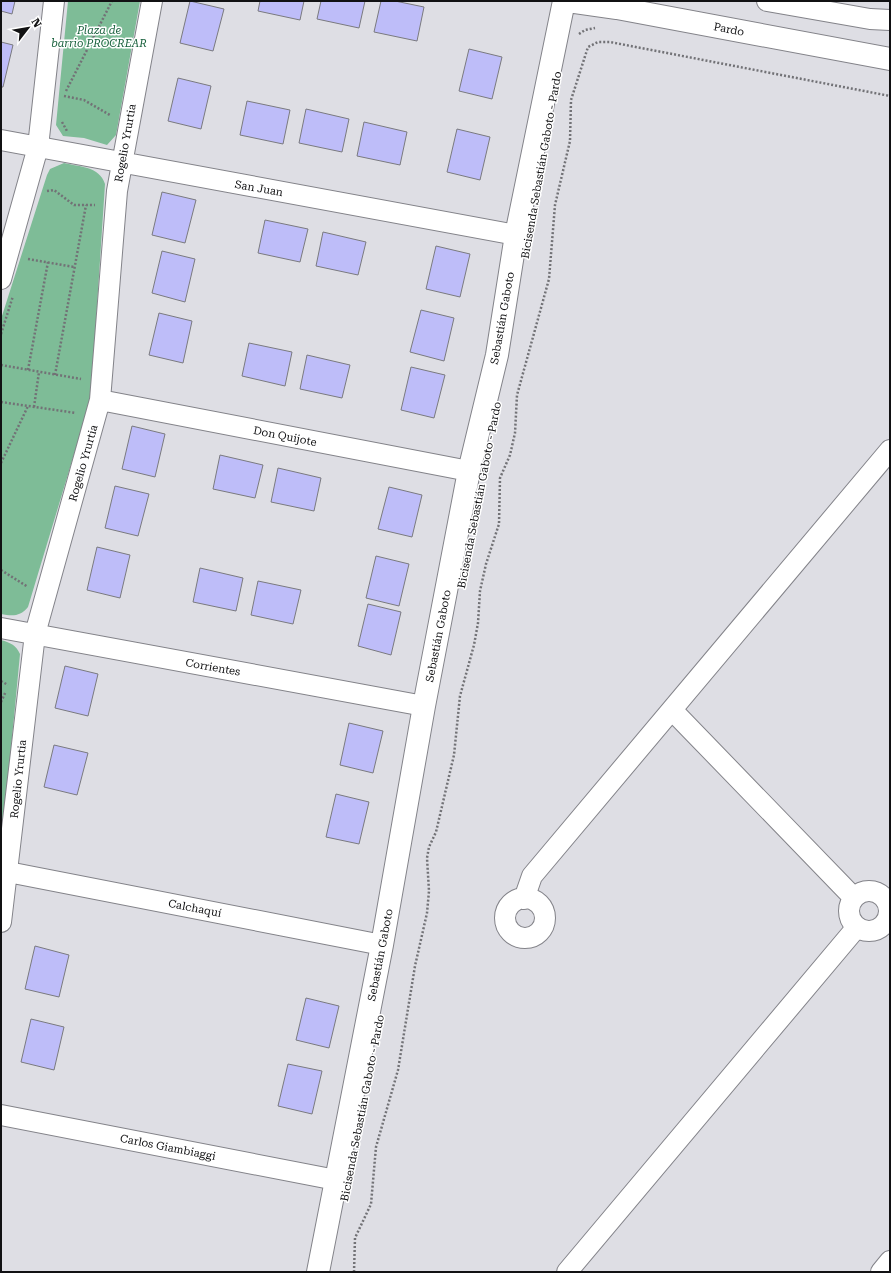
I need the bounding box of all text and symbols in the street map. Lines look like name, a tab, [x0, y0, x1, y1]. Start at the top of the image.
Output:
north arrow	[8, 8, 48, 48]
text: N	[28, 16, 44, 31]
street label: Pardo	[712, 20, 746, 39]
park label: Plaza de barrio PROCREAR	[51, 24, 147, 50]
street label: Bicisenda Sebastián Gaboto - Pardo	[519, 70, 564, 260]
street label: Rogelio Yrurtia	[112, 103, 139, 183]
street label: San Juan	[234, 178, 284, 199]
street label: Sebastián Gaboto	[488, 271, 517, 365]
street label: Bicisenda Sebastián Gaboto - Pardo	[455, 400, 504, 590]
street label: Rogelio Yrurtia	[66, 423, 101, 503]
street label: Don Quijote	[252, 424, 318, 449]
street label: Sebastián Gaboto	[423, 589, 454, 683]
street label: Corrientes	[184, 656, 241, 679]
street label: Rogelio Yrurtia	[8, 739, 29, 819]
street label: Calchaquí	[167, 897, 223, 920]
street label: Sebastián Gaboto	[365, 908, 396, 1002]
street label: Bicisenda Sebastián Gaboto - Pardo	[338, 1013, 387, 1203]
street label: Carlos Giambiaggi	[119, 1132, 217, 1163]

